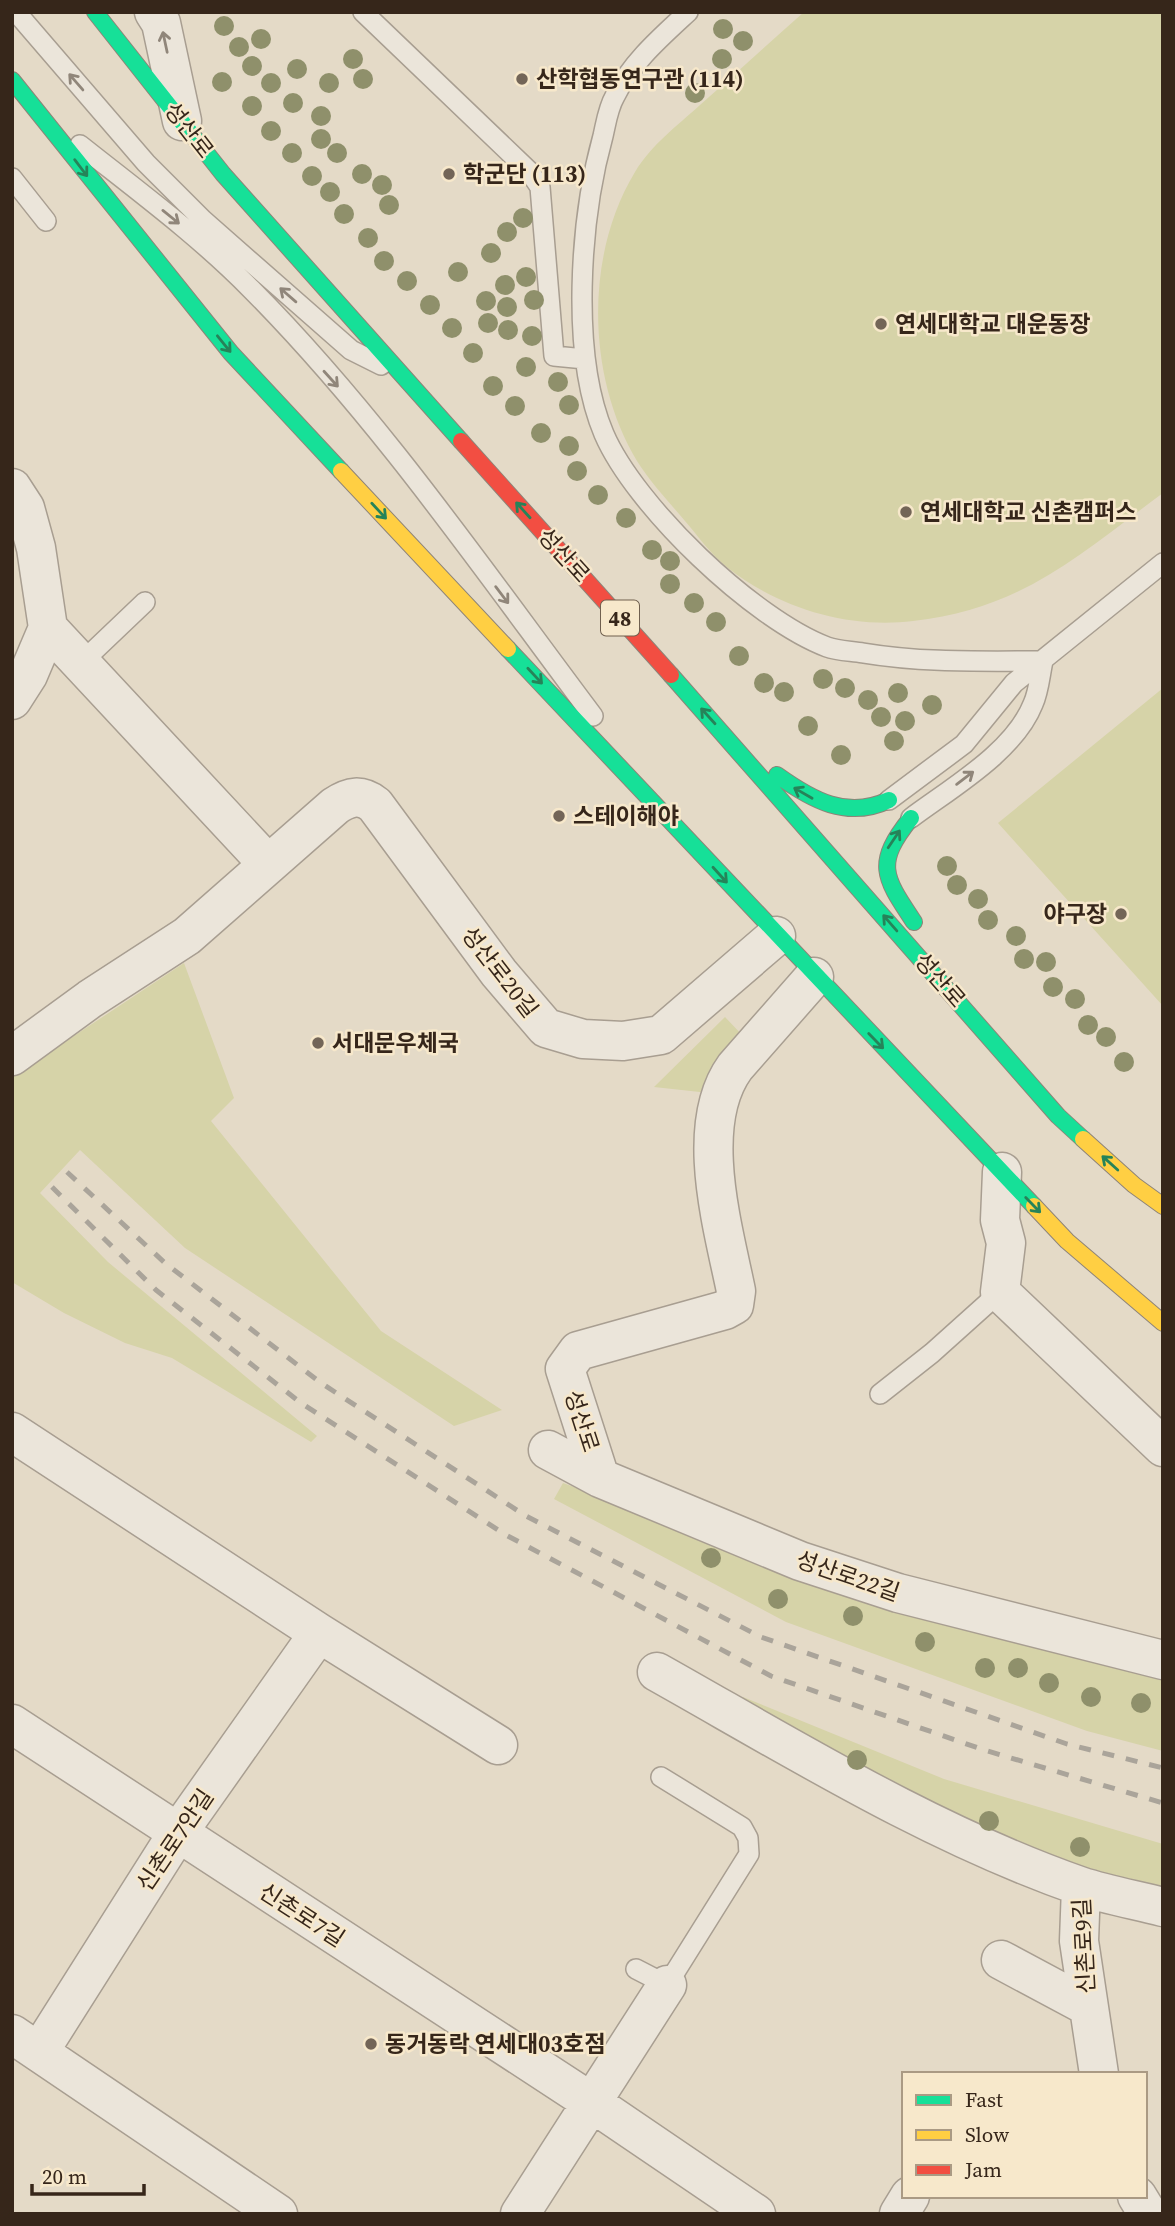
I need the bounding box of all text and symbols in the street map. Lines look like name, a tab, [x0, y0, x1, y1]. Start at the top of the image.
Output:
one-way arrow	[158, 31, 172, 54]
place label: 산학협동연구관 (114)	[536, 63, 744, 95]
marker: 산학협동연구관 (114)	[514, 71, 530, 87]
one-way arrow	[68, 74, 84, 92]
street label: 성산로	[157, 95, 221, 165]
one-way arrow	[73, 158, 88, 177]
place label: 학군단 (113)	[463, 158, 586, 190]
marker: 학군단 (113)	[441, 166, 457, 182]
one-way arrow	[161, 210, 180, 225]
one-way arrow	[280, 287, 298, 303]
place label: 연세대학교 대운동장	[895, 308, 1090, 340]
marker: 연세대학교 대운동장	[873, 316, 889, 332]
one-way arrow	[217, 335, 232, 353]
one-way arrow	[323, 369, 339, 387]
place label: 연세대학교 신촌캠퍼스	[920, 496, 1137, 528]
one-way arrow	[515, 501, 531, 519]
one-way arrow	[371, 502, 388, 519]
marker: 연세대학교 신촌캠퍼스	[898, 504, 914, 520]
street label: 성산로	[531, 521, 597, 589]
one-way arrow	[495, 585, 510, 604]
road number: 48	[601, 600, 639, 636]
one-way arrow	[527, 667, 544, 684]
one-way arrow	[700, 707, 716, 725]
one-way arrow	[956, 770, 974, 785]
one-way arrow	[793, 785, 813, 799]
place label: 스테이해야	[573, 800, 679, 832]
marker: 스테이해야	[551, 808, 567, 824]
one-way arrow	[887, 830, 902, 849]
one-way arrow	[712, 865, 728, 883]
place label: 야구장	[1044, 898, 1107, 930]
marker: 야구장	[1113, 906, 1129, 922]
one-way arrow	[882, 914, 898, 932]
street label: 성산로20길	[454, 920, 546, 1024]
street label: 성산로	[907, 946, 973, 1014]
place label: 서대문우체국	[332, 1027, 459, 1059]
one-way arrow	[867, 1032, 884, 1049]
marker: 서대문우체국	[310, 1035, 326, 1051]
one-way arrow	[1101, 1155, 1119, 1171]
one-way arrow	[1025, 1196, 1042, 1213]
street label: 성산로	[557, 1386, 607, 1456]
street label: 성산로22길	[792, 1543, 904, 1609]
street label: 신촌로7안길	[129, 1782, 221, 1898]
street label: 신촌로7길	[253, 1875, 351, 1955]
street label: 신촌로9길	[1066, 1897, 1102, 1995]
place label: 동거동락 연세대03호점	[385, 2028, 605, 2060]
marker: 동거동락 연세대03호점	[363, 2036, 379, 2052]
legend	[902, 2072, 1147, 2198]
text: Fast	[965, 2085, 1003, 2114]
text: Slow	[965, 2120, 1009, 2149]
scale bar	[32, 2152, 144, 2196]
text: Jam	[964, 2155, 1002, 2184]
text: 20 m	[42, 2162, 87, 2191]

